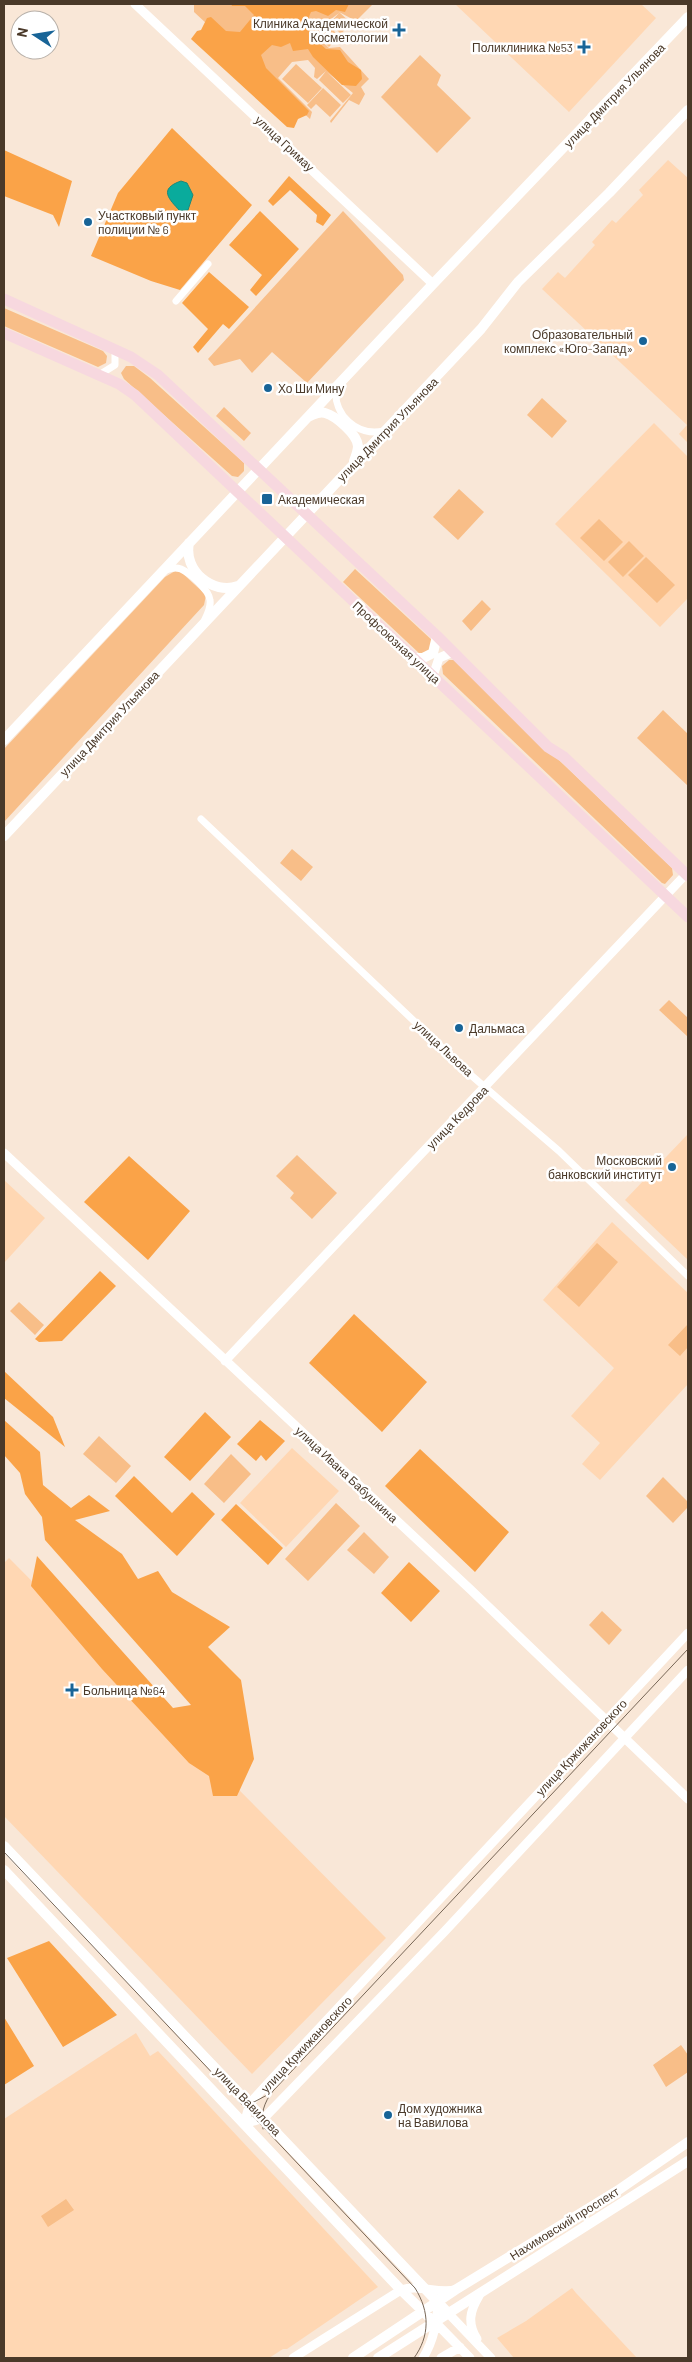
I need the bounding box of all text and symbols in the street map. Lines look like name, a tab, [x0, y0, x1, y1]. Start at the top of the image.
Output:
north arrow	[10, 10, 60, 60]
place label: Клиника Академической Косметологии	[253, 16, 388, 44]
marker: Клиника Академической Косметологии	[392, 23, 406, 37]
text: N	[13, 26, 31, 39]
place label: Поликлиника №53	[472, 40, 573, 54]
street label: улица Дмитрия Ульянова	[561, 40, 668, 151]
marker: Поликлиника №53	[577, 40, 591, 54]
street label: улица Гримау	[252, 112, 317, 175]
place label: Участковый пункт полиции № 6	[98, 208, 197, 237]
marker: Участковый пункт полиции № 6	[82, 216, 94, 228]
place label: Образовательный комплекс «Юго-Запад»	[504, 327, 633, 356]
marker: Образовательный комплекс «Юго-Запад»	[637, 335, 649, 347]
street label: улица Дмитрия Ульянова	[334, 374, 441, 485]
place label: Хо Ши Мину	[278, 381, 344, 396]
marker: Хо Ши Мину	[262, 382, 274, 394]
marker: Академическая	[260, 492, 274, 506]
place label: Академическая	[278, 492, 364, 507]
street label: Профсоюзная улица	[350, 598, 444, 687]
street label: улица Дмитрия Ульянова	[56, 667, 162, 779]
street label: улица Львова	[411, 1017, 477, 1080]
place label: Дальмаса	[469, 1021, 525, 1036]
marker: Дальмаса	[453, 1022, 465, 1034]
street label: улица Кедрова	[423, 1082, 491, 1152]
place label: Московский банковский институт	[548, 1153, 662, 1182]
marker: Московский банковский институт	[666, 1161, 678, 1173]
street label: улица Ивана Бабушкина	[292, 1423, 401, 1526]
marker: Больница №64	[65, 1683, 79, 1697]
place label: Больница №64	[83, 1683, 165, 1698]
street label: улица Кржижановского	[533, 1696, 630, 1799]
street label: улица Кржижановского	[258, 1993, 355, 2096]
street label: улица Вавилова	[211, 2064, 284, 2139]
place label: Дом художника на Вавилова	[398, 2101, 483, 2129]
marker: Дом художника на Вавилова	[382, 2109, 394, 2121]
street label: Нахимовский проспект	[507, 2183, 622, 2263]

